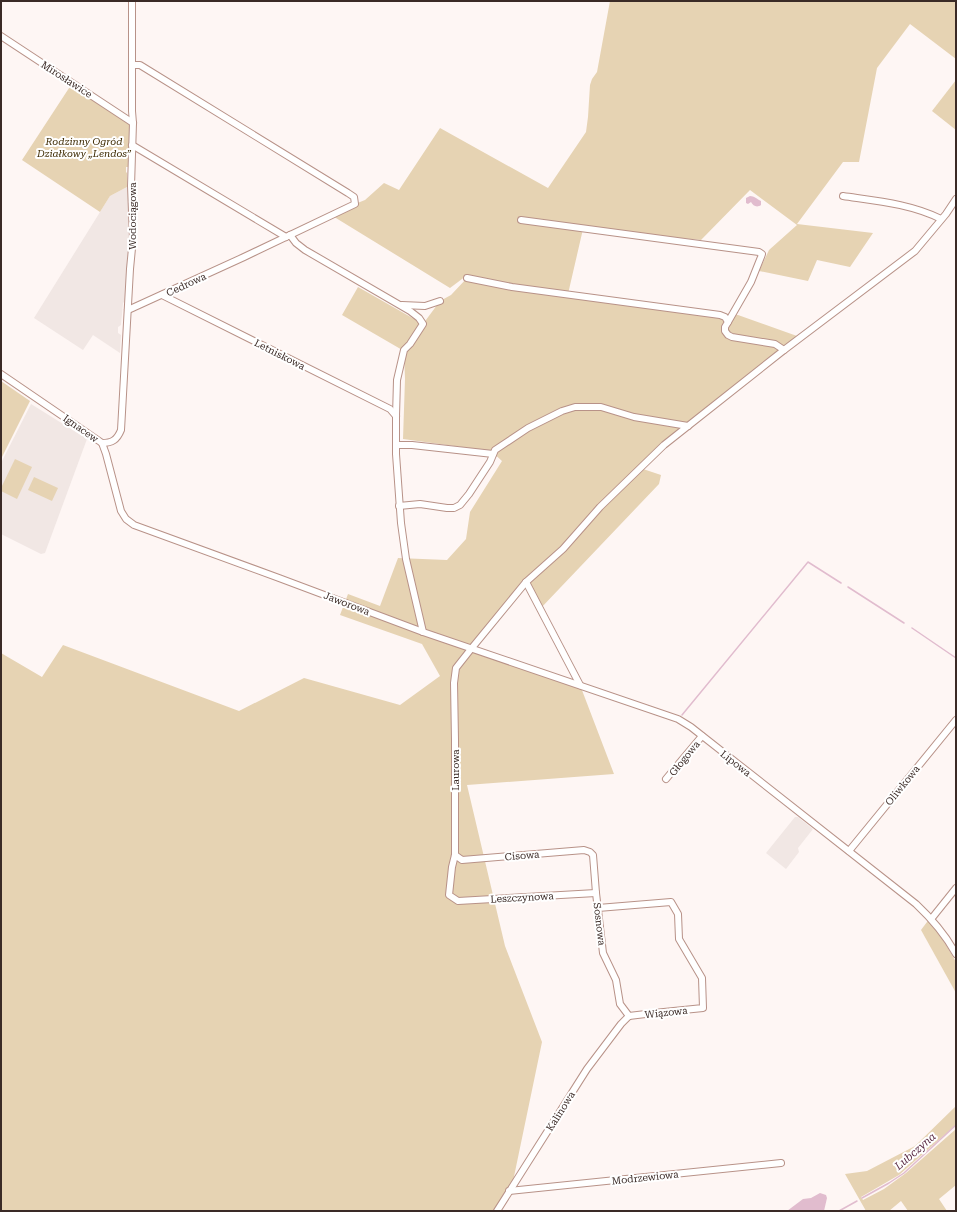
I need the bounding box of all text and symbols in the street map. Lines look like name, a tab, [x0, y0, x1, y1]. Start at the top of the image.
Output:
street label: Mirosławice	[39, 59, 95, 100]
park label: Rodzinny Ogród Działkowy „Lendos”	[36, 136, 132, 159]
street label: Wodociągowa	[127, 182, 138, 250]
street label: Cedrowa	[165, 270, 208, 298]
street label: Letniskowa	[253, 337, 307, 372]
street label: Ignacew	[61, 412, 101, 445]
street label: Jaworowa	[322, 590, 372, 617]
street label: Głogowa	[667, 738, 702, 778]
street label: Lipowa	[718, 748, 753, 779]
street label: Laurowa	[450, 749, 461, 791]
street label: Oliwkowa	[883, 763, 922, 807]
street label: Cisowa	[504, 848, 540, 862]
street label: Leszczynowa	[490, 890, 555, 905]
street label: Sosnowa	[591, 902, 608, 947]
street label: Wiązowa	[644, 1005, 689, 1020]
street label: Kalinowa	[544, 1089, 577, 1133]
water label: Lubczyna	[891, 1130, 939, 1173]
street label: Modrzewiowa	[611, 1168, 680, 1186]

